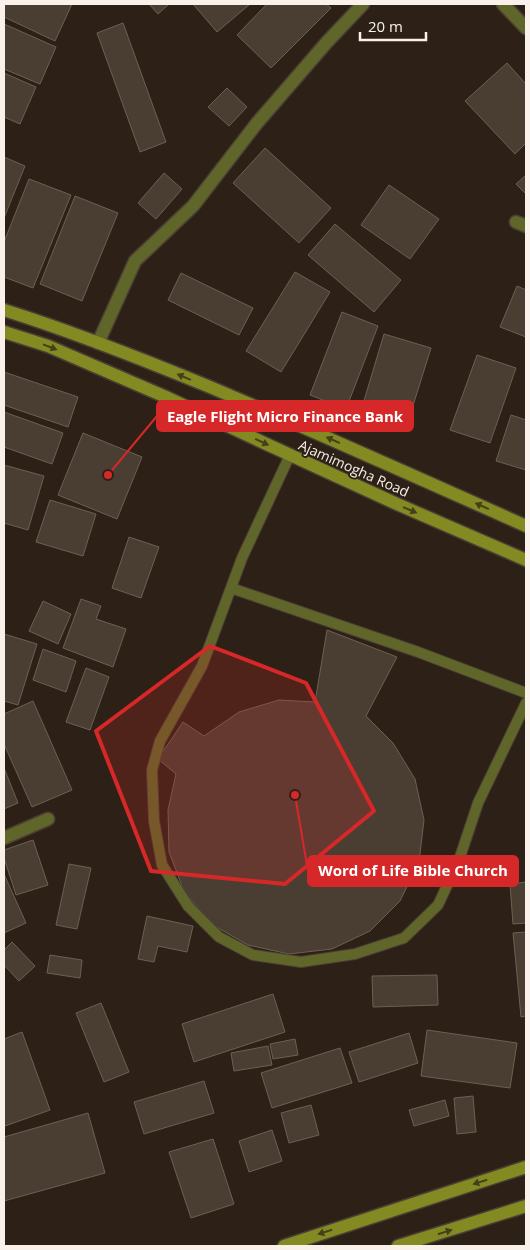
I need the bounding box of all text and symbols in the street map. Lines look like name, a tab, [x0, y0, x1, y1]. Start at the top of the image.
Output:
scale bar	[360, 10, 426, 42]
text: 20 m	[368, 16, 403, 36]
one-way arrow	[43, 344, 57, 352]
one-way arrow	[176, 372, 191, 380]
callout: Eagle Flight Micro Finance Bank	[157, 401, 413, 431]
text: Eagle Flight Micro Finance Bank	[167, 406, 404, 426]
street label: Ajamimogha Road	[296, 435, 412, 501]
one-way arrow	[326, 436, 340, 444]
one-way arrow	[255, 439, 269, 447]
one-way arrow	[475, 502, 489, 510]
one-way arrow	[403, 506, 417, 514]
callout: Word of Life Bible Church	[308, 856, 518, 886]
text: Word of Life Bible Church	[318, 860, 508, 880]
one-way arrow	[472, 1178, 487, 1186]
one-way arrow	[437, 1227, 452, 1235]
one-way arrow	[318, 1229, 333, 1237]

